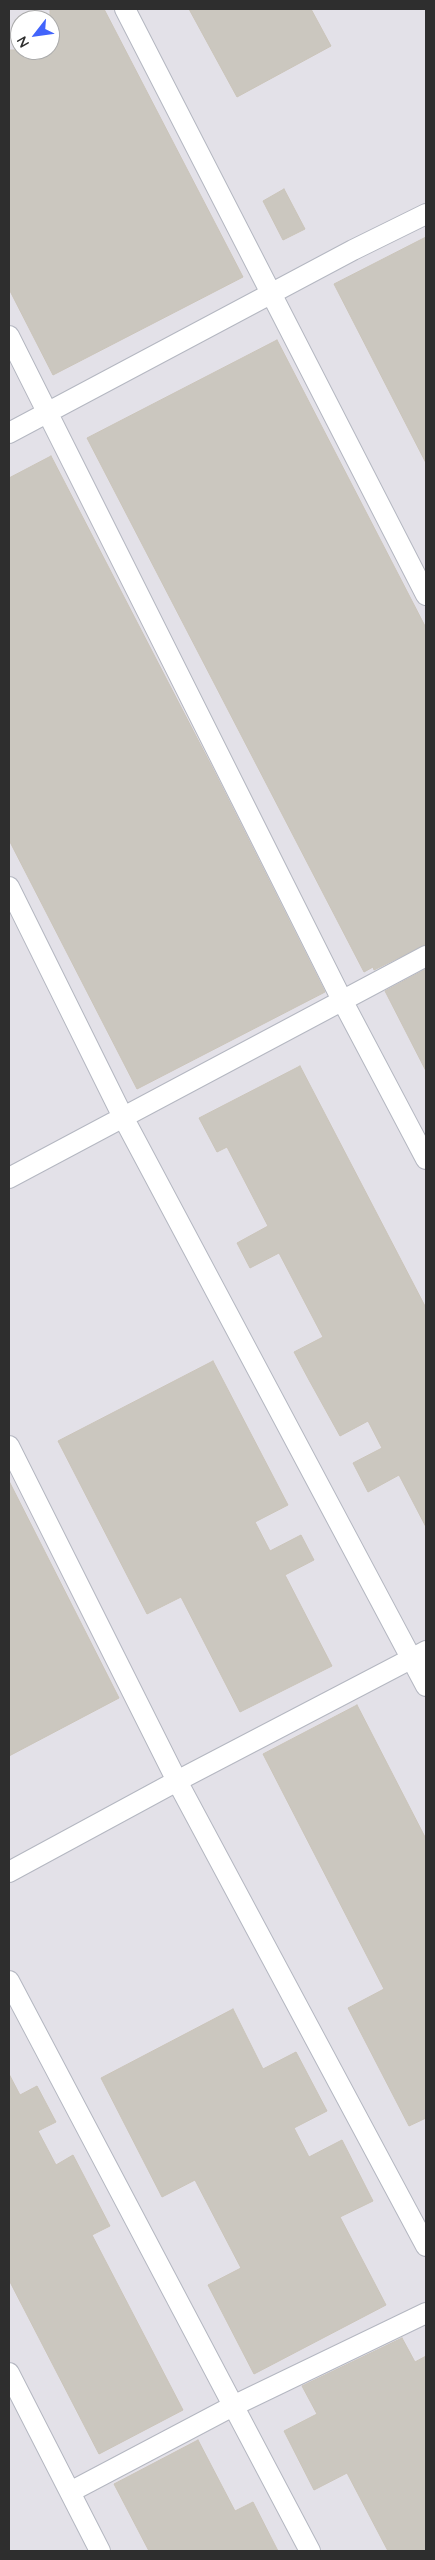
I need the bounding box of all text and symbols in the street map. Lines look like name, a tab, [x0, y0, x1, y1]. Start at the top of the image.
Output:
north arrow	[10, 10, 60, 60]
text: N	[13, 33, 33, 51]

